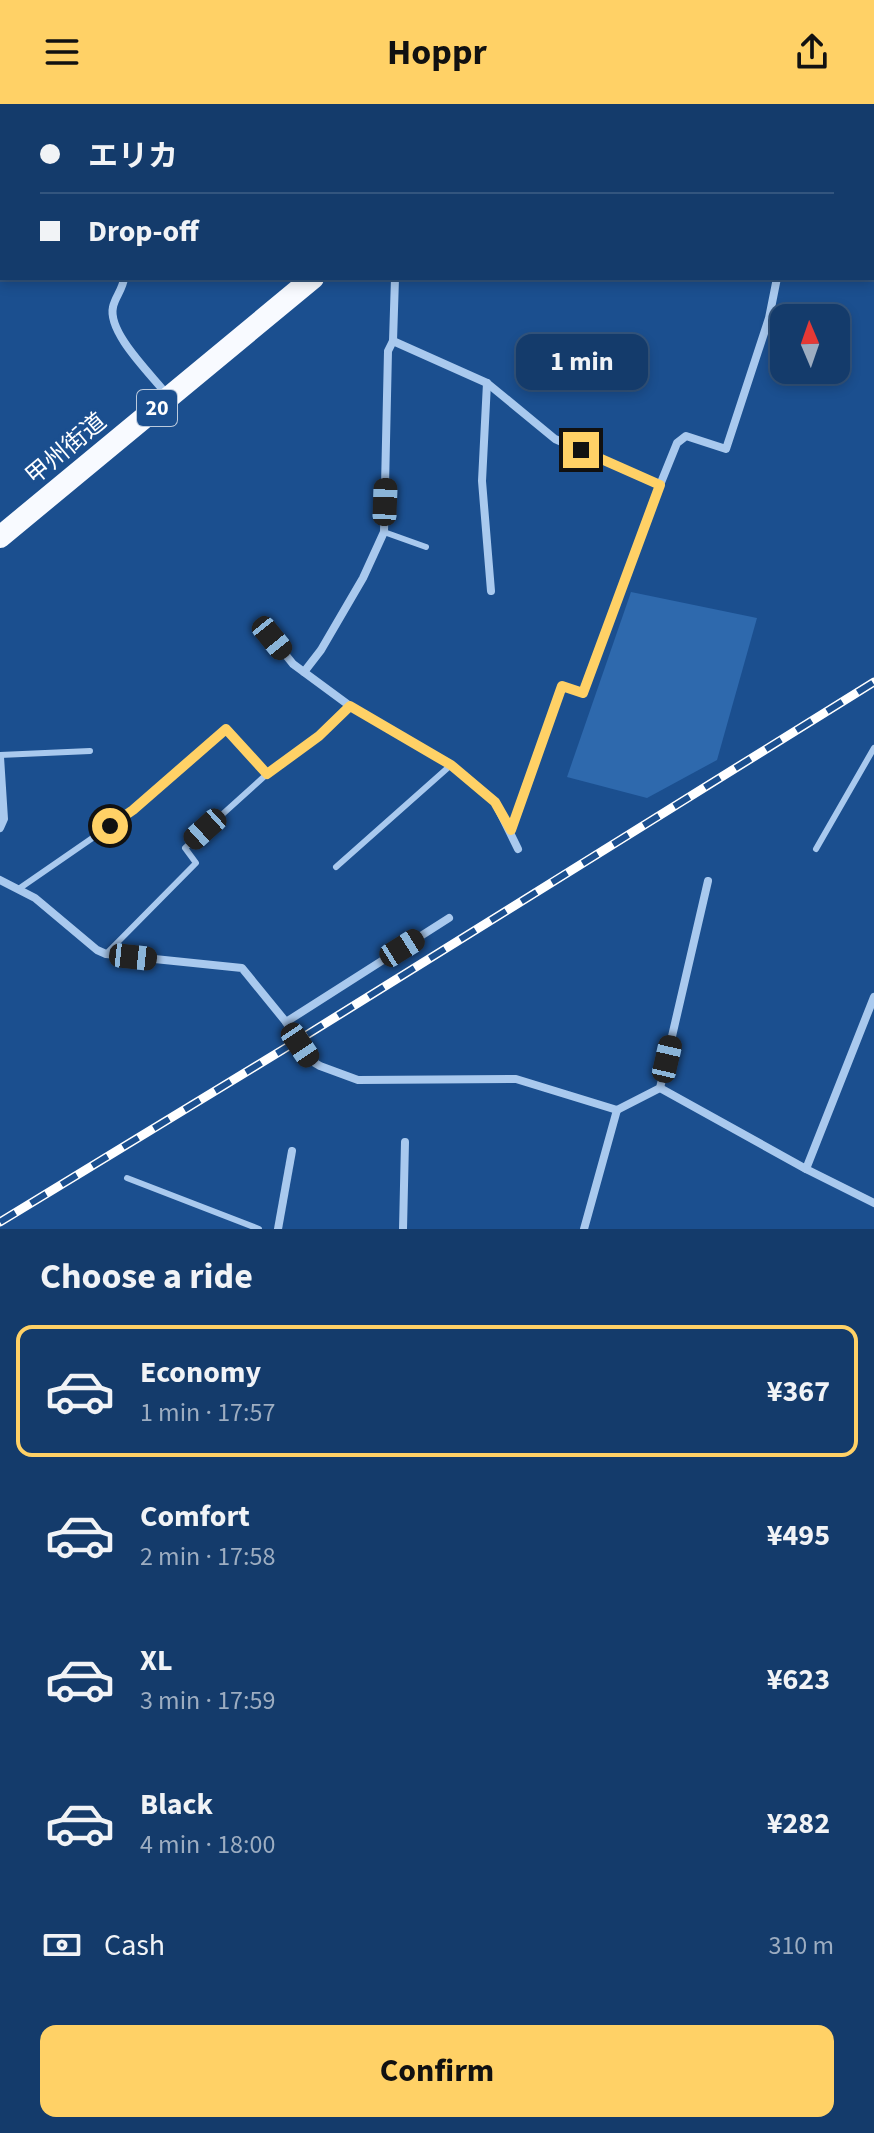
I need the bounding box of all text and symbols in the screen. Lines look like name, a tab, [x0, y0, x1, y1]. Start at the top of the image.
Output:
text: Hoppr	[387, 27, 487, 78]
icon: menu	[40, 30, 84, 74]
icon: share	[790, 30, 834, 74]
text: エリカ	[88, 135, 178, 178]
text: Drop-off	[88, 210, 199, 253]
north arrow	[770, 304, 850, 384]
map controls	[770, 304, 850, 384]
callout: 1 min	[515, 334, 647, 390]
text: 1 min	[550, 343, 614, 380]
road number: 20	[137, 390, 177, 426]
street label: 甲州街道	[18, 405, 114, 493]
route end	[563, 432, 599, 468]
car	[372, 478, 398, 526]
car	[248, 612, 296, 664]
car	[179, 804, 231, 854]
route start	[92, 808, 128, 844]
car	[375, 925, 429, 971]
car	[108, 943, 158, 971]
car	[277, 1018, 323, 1072]
car	[650, 1033, 684, 1085]
text: Choose a ride	[40, 1251, 253, 1302]
text: Economy	[140, 1351, 261, 1394]
icon: car	[44, 1355, 116, 1427]
text: ¥367	[767, 1370, 830, 1413]
text: 1 min · 17:57	[140, 1394, 275, 1431]
text: Comfort	[140, 1495, 250, 1538]
icon: car	[44, 1499, 116, 1571]
text: ¥495	[767, 1514, 830, 1557]
text: 2 min · 17:58	[140, 1538, 275, 1575]
text: XL	[140, 1639, 173, 1682]
icon: car	[44, 1643, 116, 1715]
text: ¥623	[767, 1658, 830, 1701]
text: 3 min · 17:59	[140, 1682, 275, 1719]
text: Black	[140, 1783, 213, 1826]
icon: car	[44, 1787, 116, 1859]
text: ¥282	[767, 1802, 830, 1845]
text: 4 min · 18:00	[140, 1826, 275, 1863]
icon: cash	[40, 1923, 84, 1967]
text: Cash	[104, 1924, 165, 1967]
text: 310 m	[768, 1927, 834, 1964]
button: Confirm	[40, 2025, 834, 2117]

